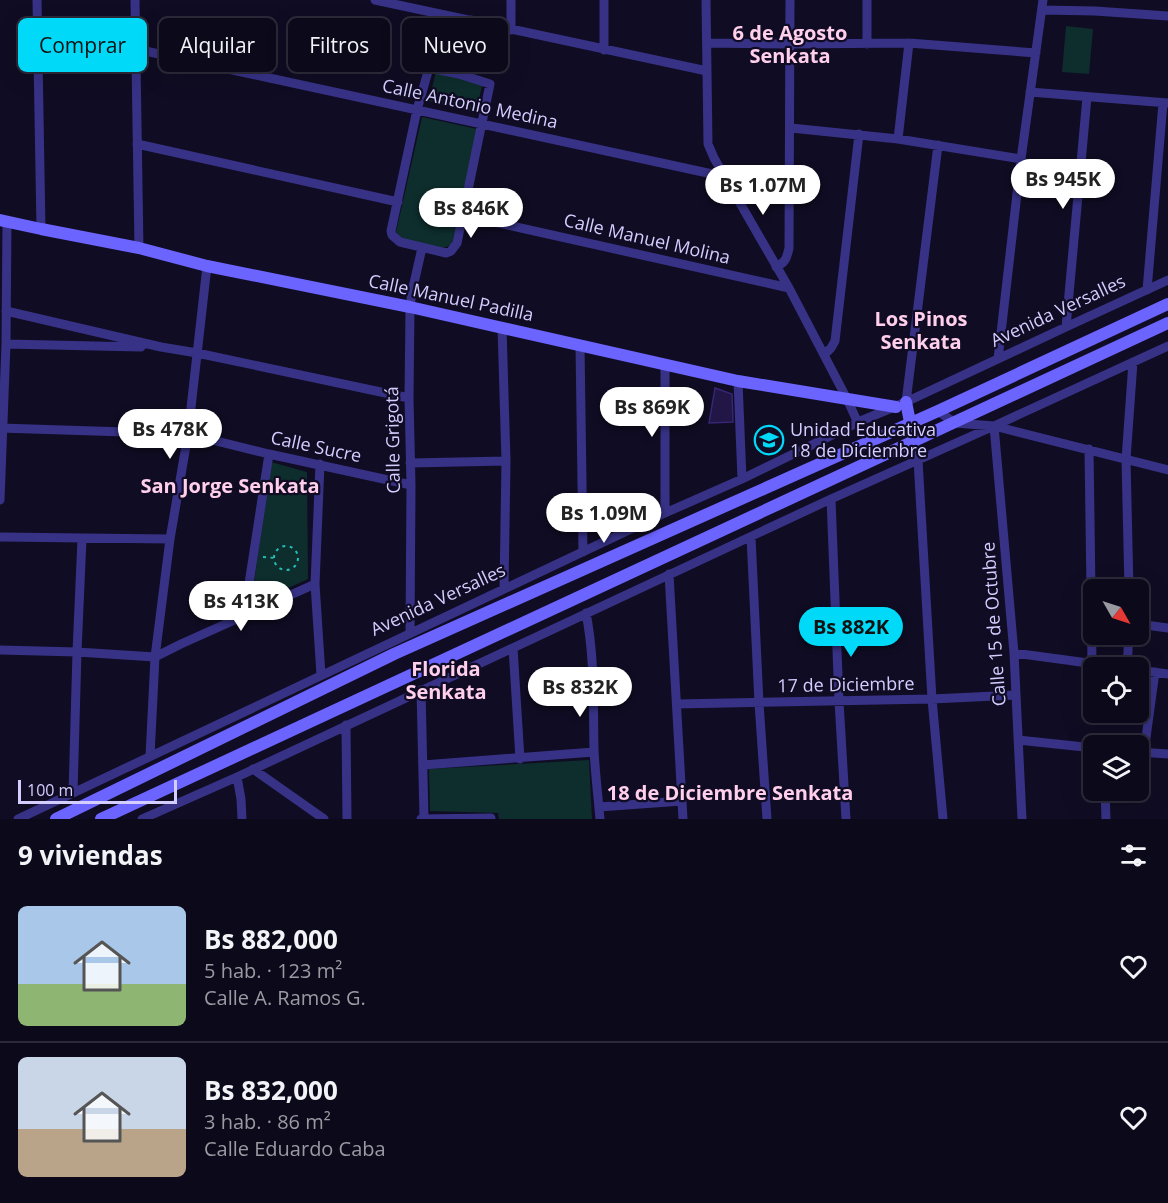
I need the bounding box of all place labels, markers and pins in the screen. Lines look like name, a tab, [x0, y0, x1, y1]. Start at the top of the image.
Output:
pin: Bs 945K	[1008, 159, 1118, 210]
pin: Bs 1.07M	[701, 165, 825, 216]
pin: Bs 846K	[416, 188, 526, 239]
pin: Bs 869K	[597, 387, 707, 438]
pin: Bs 478K	[115, 409, 225, 460]
place label: Unidad Educativa 18 de Diciembre	[790, 417, 936, 462]
school or university icon: Unidad Educativa 18 de Diciembre	[753, 424, 785, 456]
pin: Bs 1.09M	[542, 493, 666, 544]
pin: Bs 413K	[186, 581, 296, 632]
pin: Bs 882K	[796, 607, 906, 658]
pin: Bs 832K	[525, 667, 635, 718]

